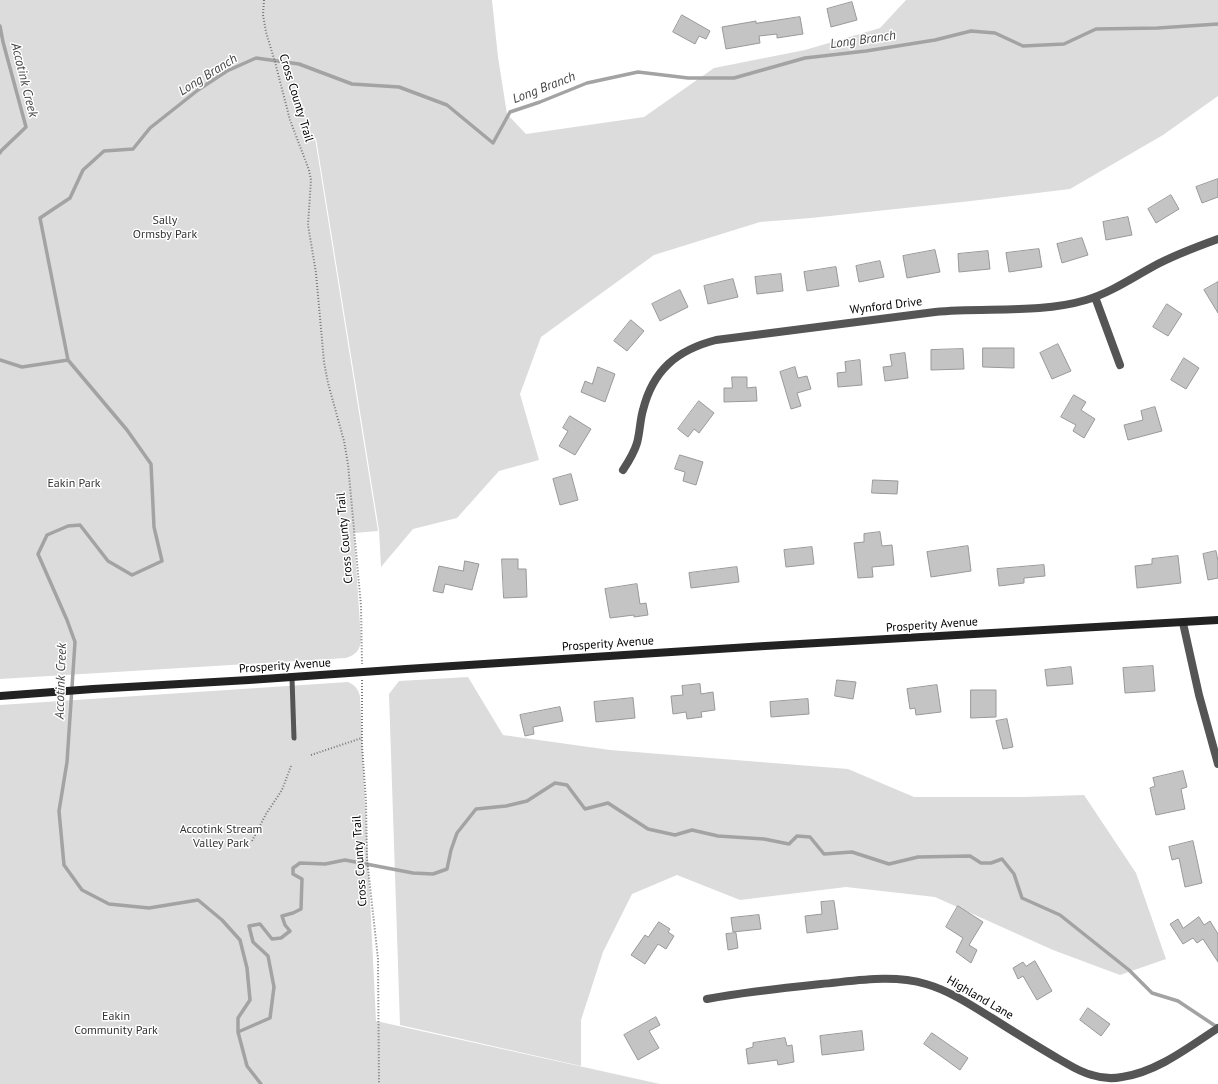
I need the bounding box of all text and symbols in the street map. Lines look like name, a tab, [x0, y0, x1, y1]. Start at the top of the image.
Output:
water label: Long Branch	[829, 28, 897, 52]
water label: Accotink Creek	[7, 41, 41, 119]
water label: Long Branch	[176, 51, 240, 99]
street label: Cross County Trail	[276, 52, 316, 144]
water label: Long Branch	[510, 69, 578, 107]
park label: Sally Ormsby Park	[133, 214, 197, 242]
street label: Wynford Drive	[849, 294, 923, 318]
park label: Eakin Park	[47, 477, 101, 491]
street label: Cross County Trail	[334, 492, 356, 584]
street label: Prosperity Avenue	[886, 615, 978, 635]
street label: Prosperity Avenue	[562, 634, 654, 654]
water label: Accotink Creek	[52, 643, 70, 719]
street label: Prosperity Avenue	[239, 656, 331, 676]
street label: Cross County Trail	[350, 815, 370, 907]
park label: Accotink Stream Valley Park	[180, 823, 262, 851]
street label: Highland Lane	[944, 973, 1016, 1023]
park label: Eakin Community Park	[74, 1010, 158, 1038]

